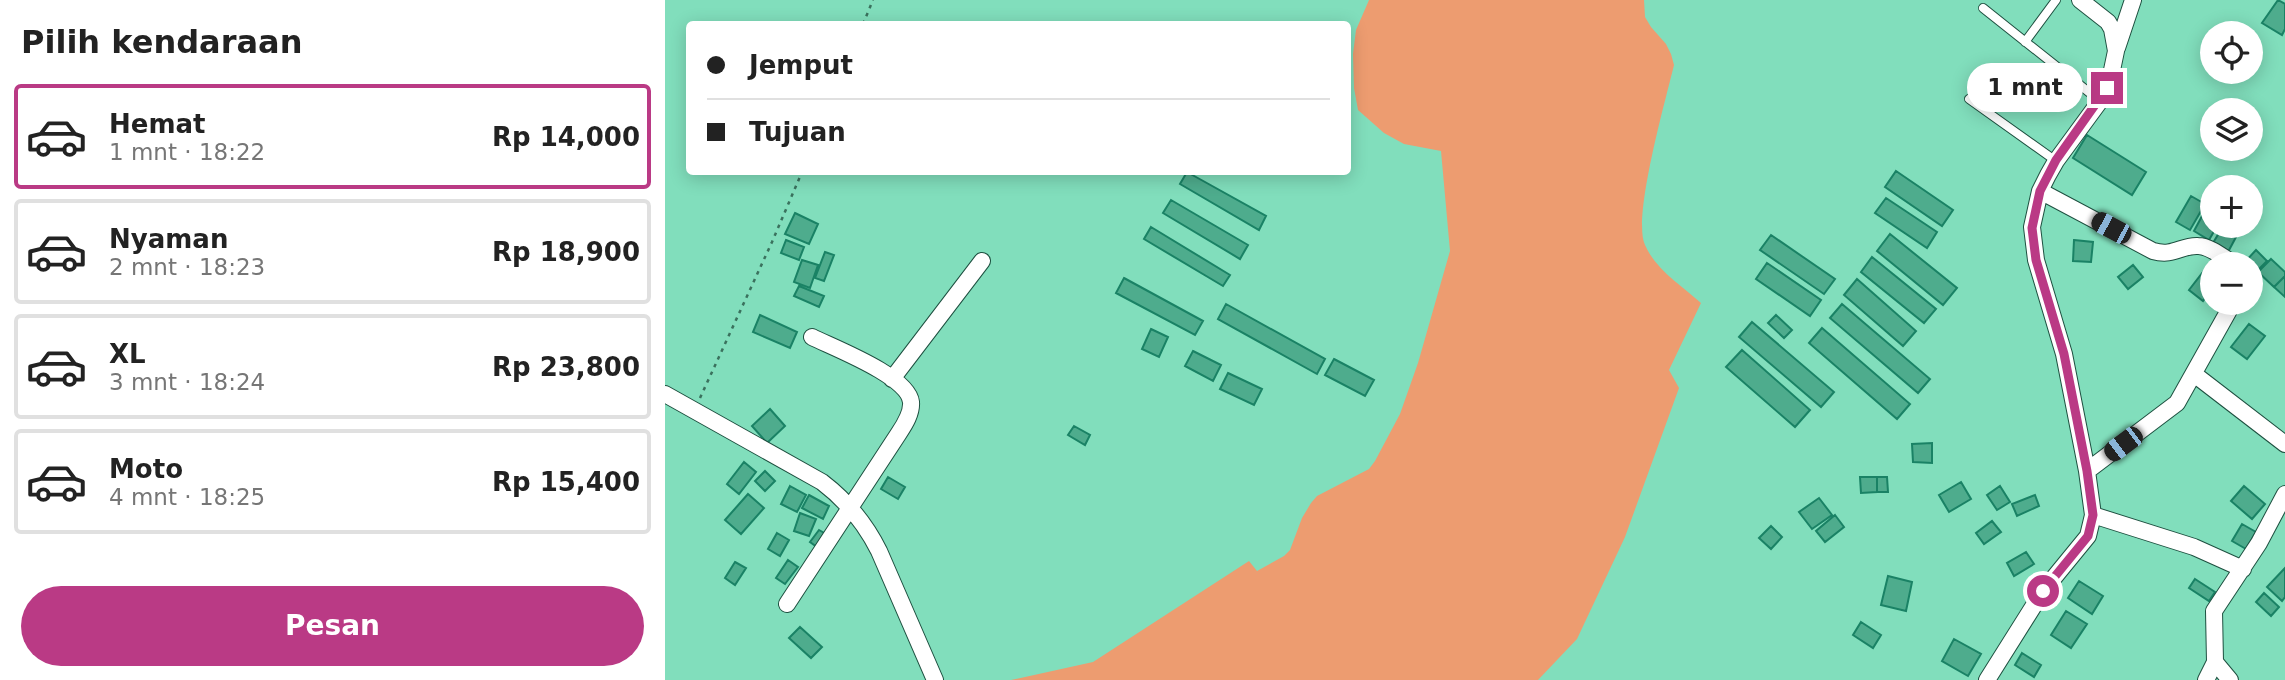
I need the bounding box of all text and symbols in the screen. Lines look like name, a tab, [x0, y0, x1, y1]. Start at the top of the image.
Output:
map controls	[2200, 21, 2263, 315]
button: locate	[2200, 21, 2263, 84]
text: Pilih kendaraan	[21, 23, 302, 61]
text: Jemput	[749, 50, 853, 80]
callout: 1 mnt	[1967, 64, 2083, 112]
route end	[2091, 72, 2123, 104]
text: 1 mnt	[1987, 74, 2063, 100]
button: layers	[2200, 98, 2263, 161]
icon: car	[25, 105, 88, 168]
text: Hemat	[109, 109, 205, 139]
text: Tujuan	[749, 117, 846, 147]
text: Rp 14,000	[492, 122, 640, 152]
text: 1 mnt · 18:22	[109, 139, 265, 165]
button: +	[2200, 175, 2263, 238]
car	[2088, 209, 2135, 247]
icon: car	[25, 220, 88, 283]
text: Nyaman	[109, 224, 228, 254]
text: Rp 18,900	[492, 237, 640, 267]
button: −	[2200, 252, 2263, 315]
text: 2 mnt · 18:23	[109, 254, 265, 280]
icon: car	[25, 335, 88, 398]
text: XL	[109, 339, 146, 369]
text: Rp 23,800	[492, 352, 640, 382]
text: 3 mnt · 18:24	[109, 369, 265, 395]
car	[2100, 423, 2147, 465]
icon: car	[25, 450, 88, 513]
text: Moto	[109, 454, 183, 484]
text: Rp 15,400	[492, 467, 640, 497]
text: 4 mnt · 18:25	[109, 484, 265, 510]
route start	[2027, 575, 2059, 607]
button: Pesan	[21, 586, 644, 666]

